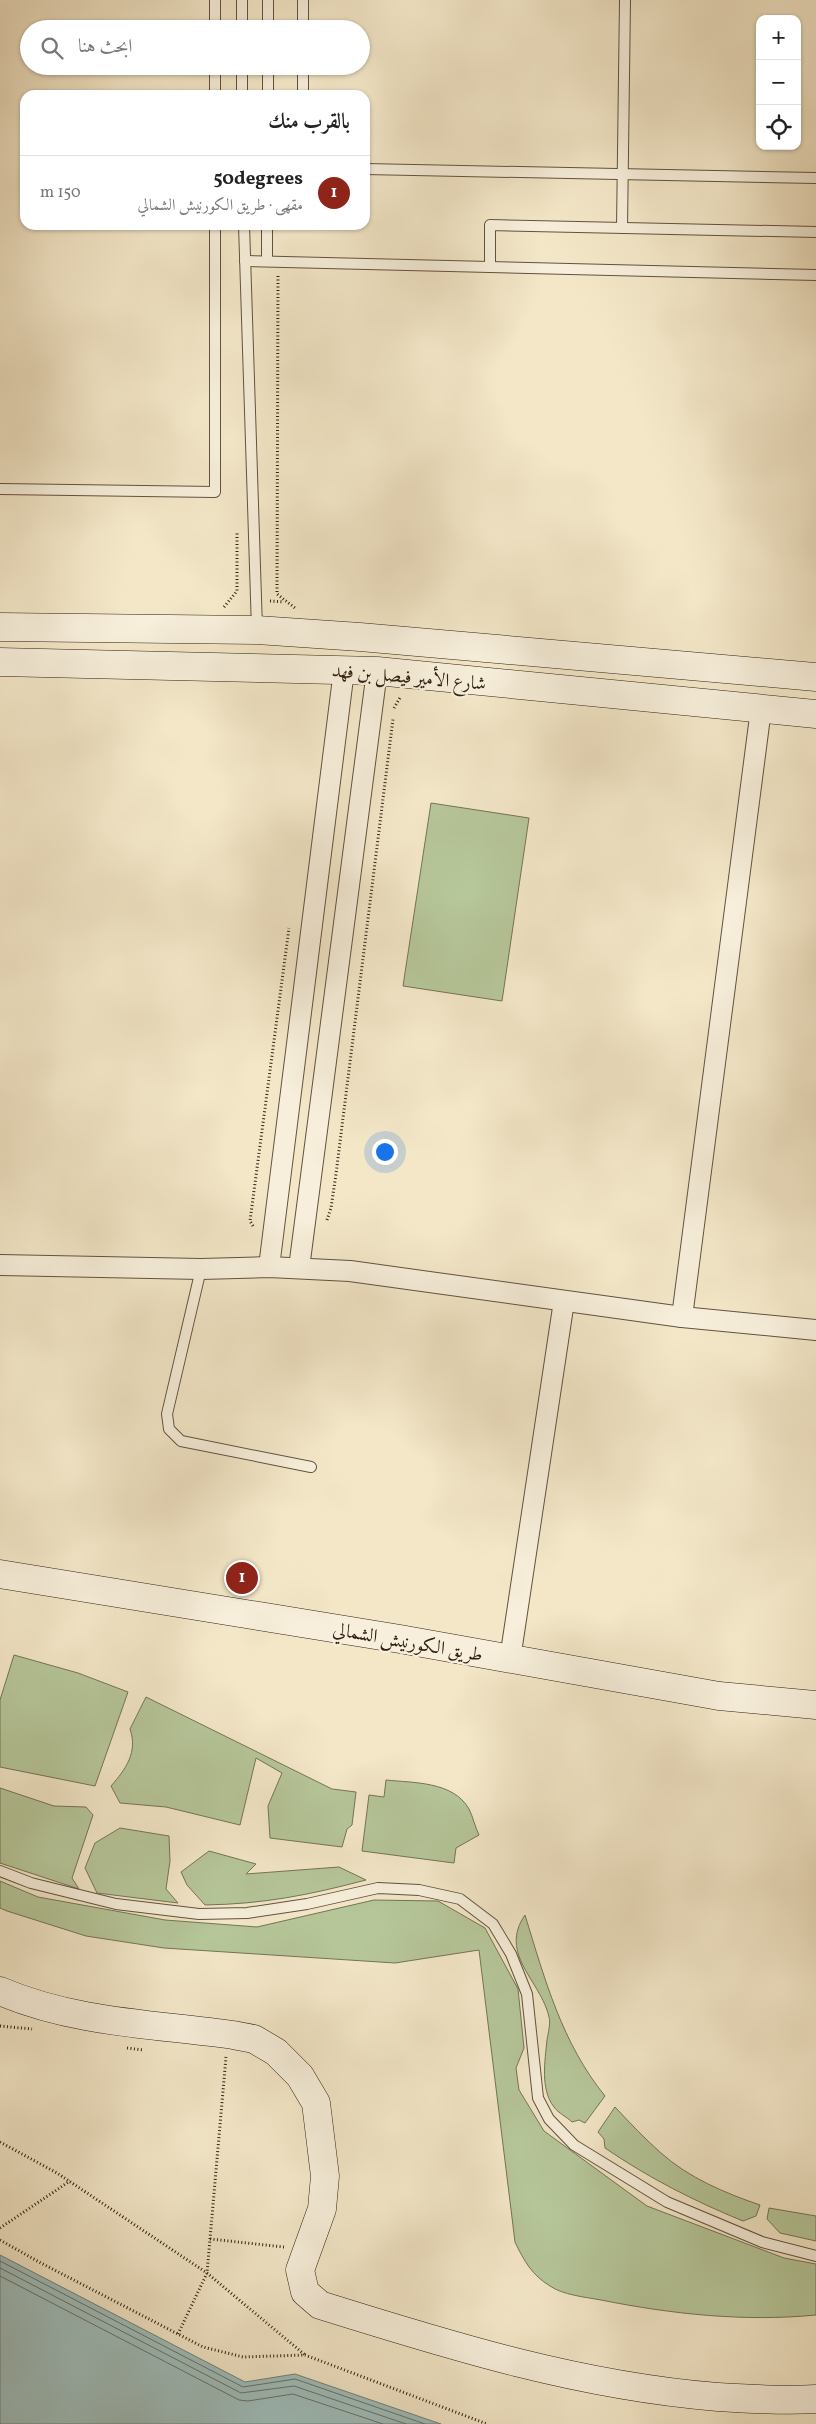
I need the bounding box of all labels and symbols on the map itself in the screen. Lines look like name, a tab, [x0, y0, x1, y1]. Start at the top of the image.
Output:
street label: شارع الأمير فيصل بن فهد	[331, 656, 487, 699]
your location	[372, 1139, 398, 1165]
pin: 1	[226, 1559, 258, 1597]
street label: طريق الكورنيش الشمالي	[330, 1617, 485, 1670]

